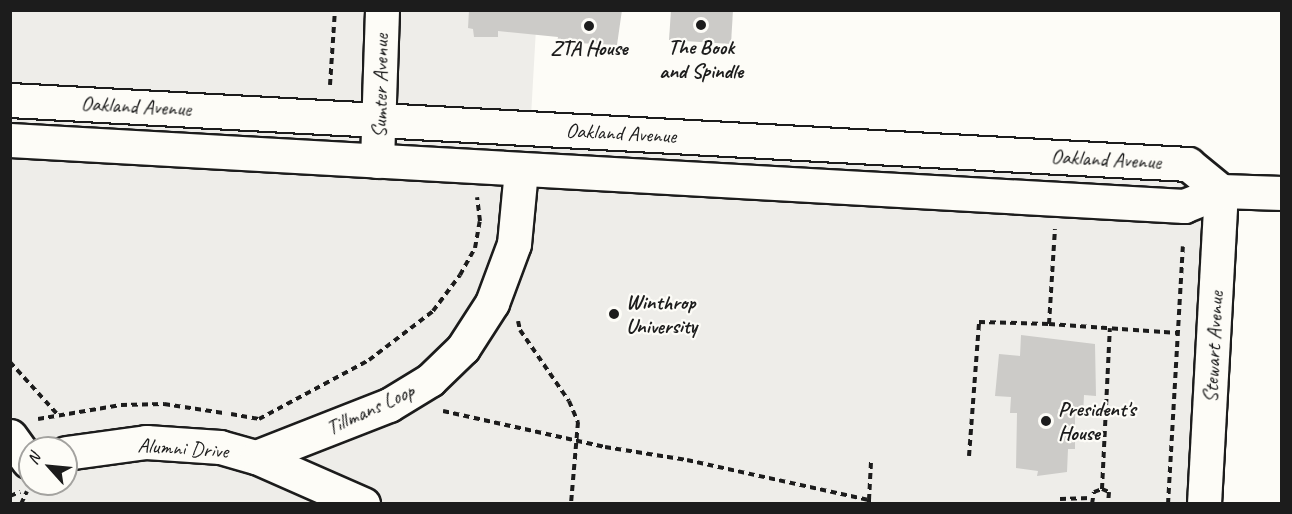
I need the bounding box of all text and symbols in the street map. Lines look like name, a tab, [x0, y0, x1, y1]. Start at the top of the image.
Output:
marker: The Book and Spindle	[694, 18, 708, 32]
marker: ZTA House	[582, 19, 596, 33]
street label: Sumter Avenue	[366, 34, 394, 138]
place label: The Book and Spindle	[659, 34, 743, 84]
place label: ZTA House	[550, 35, 628, 61]
street label: Oakland Avenue	[80, 91, 192, 121]
street label: Oakland Avenue	[565, 118, 677, 148]
street label: Oakland Avenue	[1050, 144, 1162, 174]
place label: Winthrop University	[626, 289, 697, 339]
street label: Stewart Avenue	[1197, 291, 1229, 403]
marker: Winthrop University	[607, 307, 621, 321]
street label: Tillmans Loop	[322, 378, 418, 440]
place label: President's House	[1058, 396, 1136, 446]
marker: President's House	[1039, 414, 1053, 428]
street label: Alumni Drive	[137, 432, 229, 464]
north arrow	[18, 436, 78, 496]
text: N	[23, 450, 45, 468]

